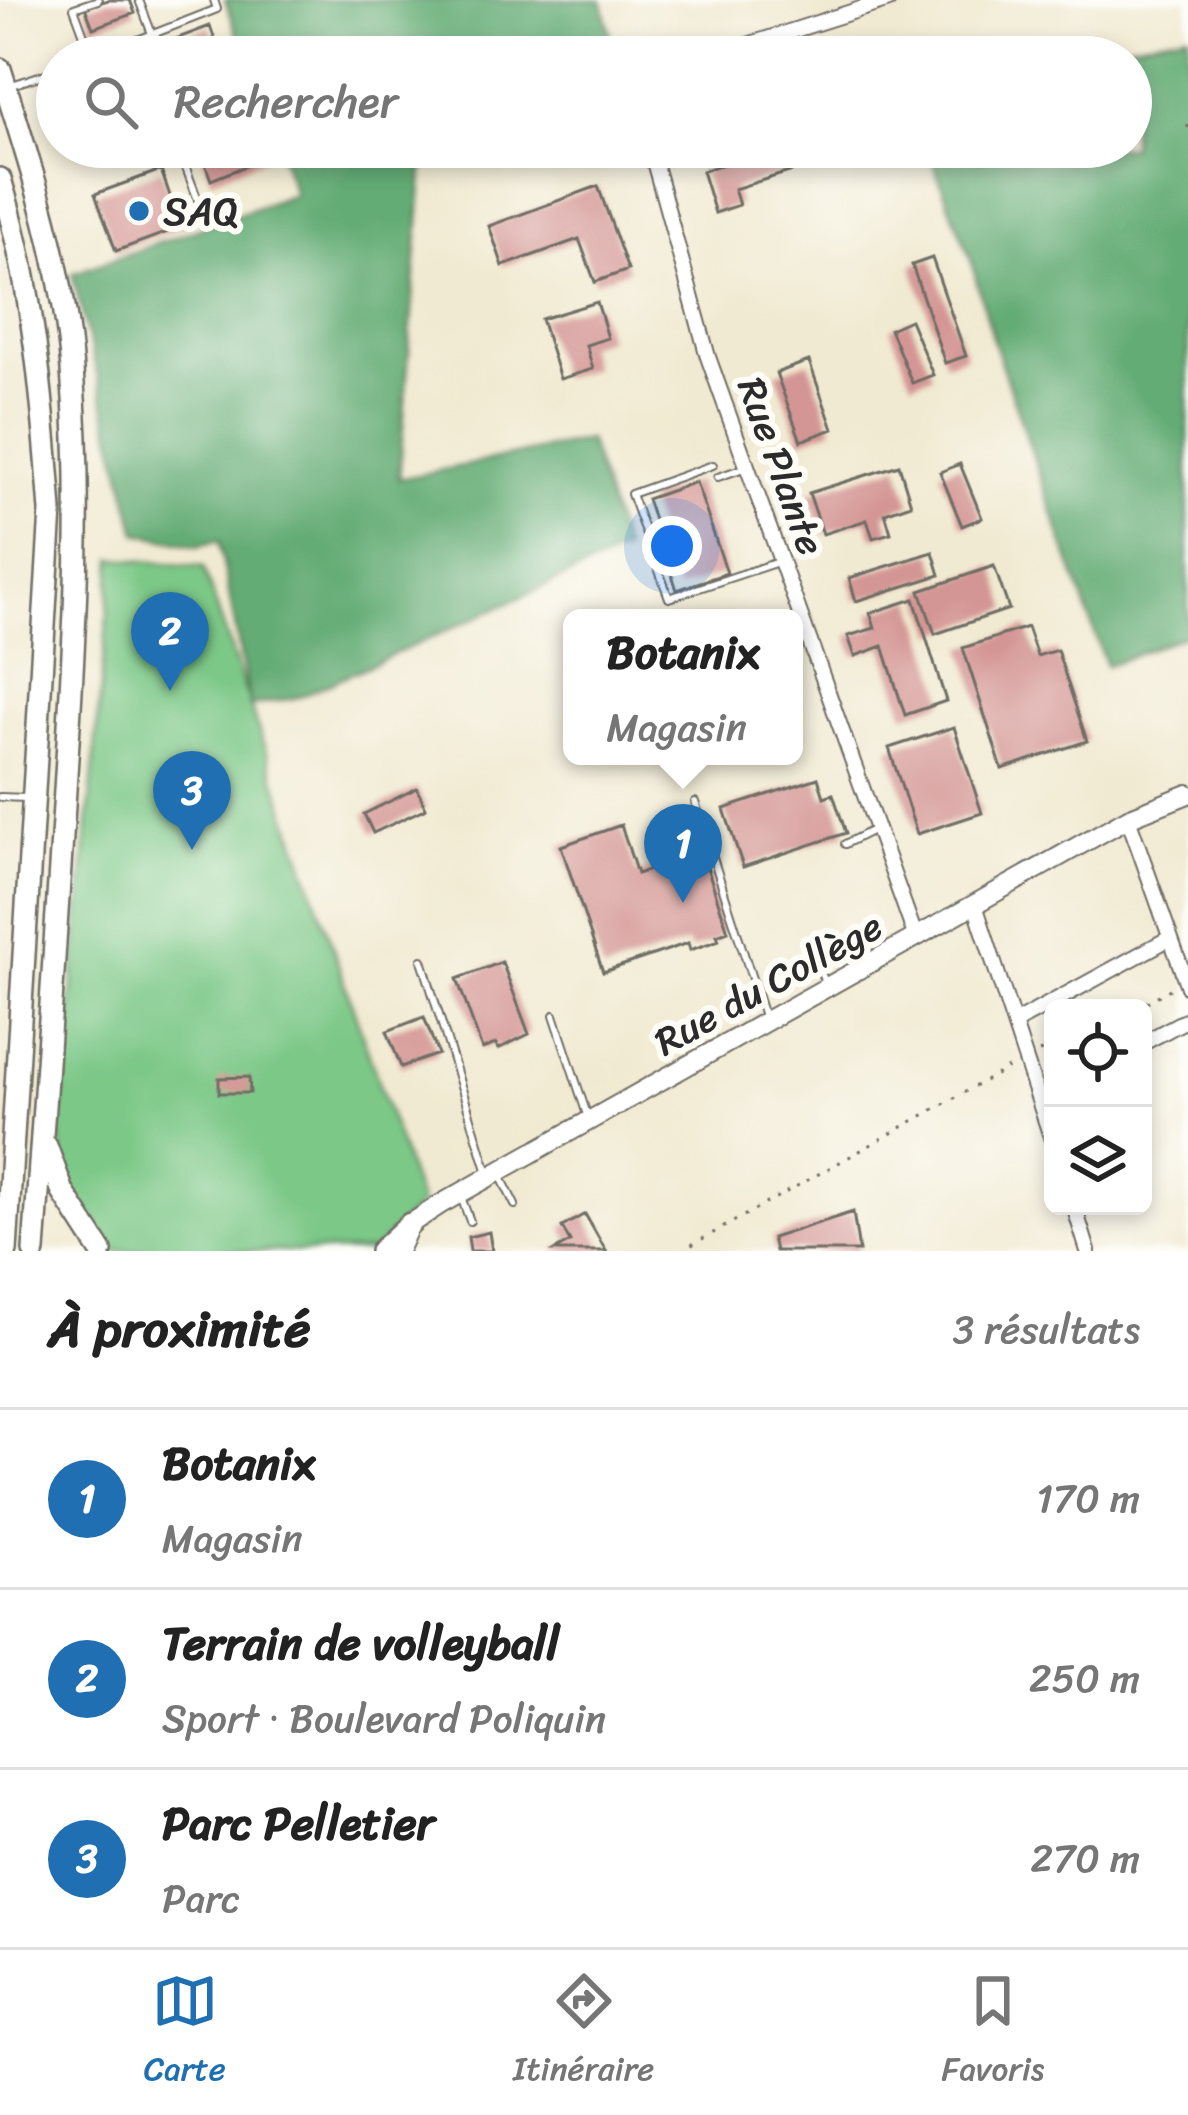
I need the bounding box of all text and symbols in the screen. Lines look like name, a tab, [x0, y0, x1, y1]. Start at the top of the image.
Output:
search box	[36, 36, 1152, 168]
text: Rechercher	[174, 62, 398, 142]
icon: search	[78, 69, 144, 135]
place label: SAQ	[163, 177, 238, 246]
marker: SAQ	[126, 198, 152, 224]
street label: Rue Plante	[717, 367, 846, 565]
your location	[642, 516, 702, 576]
pin: 2	[131, 592, 209, 691]
popup	[563, 609, 803, 765]
text: Botanix	[606, 613, 760, 693]
text: Magasin	[606, 693, 747, 762]
pin: 3	[153, 751, 231, 850]
pin: 1	[644, 804, 722, 903]
street label: Rue du Collège	[641, 892, 895, 1075]
map controls	[1044, 999, 1152, 1215]
button: locate	[1044, 999, 1152, 1107]
button: layers	[1044, 1107, 1152, 1215]
text: À proximité	[48, 1284, 310, 1374]
text: 3 résultats	[953, 1295, 1140, 1364]
text: Botanix	[162, 1424, 315, 1504]
text: 1	[79, 1464, 95, 1533]
text: 170 m	[1036, 1464, 1140, 1533]
text: Magasin	[162, 1504, 303, 1573]
text: Terrain de volleyball	[162, 1604, 559, 1684]
text: 2	[76, 1644, 98, 1713]
text: 250 m	[1029, 1644, 1140, 1713]
text: Sport · Boulevard Poliquin	[162, 1684, 606, 1753]
text: Parc Pelletier	[162, 1784, 435, 1864]
text: 3	[76, 1824, 98, 1893]
text: 270 m	[1030, 1824, 1140, 1893]
text: Parc	[162, 1864, 241, 1933]
tab: Carte	[144, 1968, 226, 2098]
tab: Itinéraire	[513, 1968, 654, 2098]
tab: Favoris	[941, 1968, 1044, 2098]

